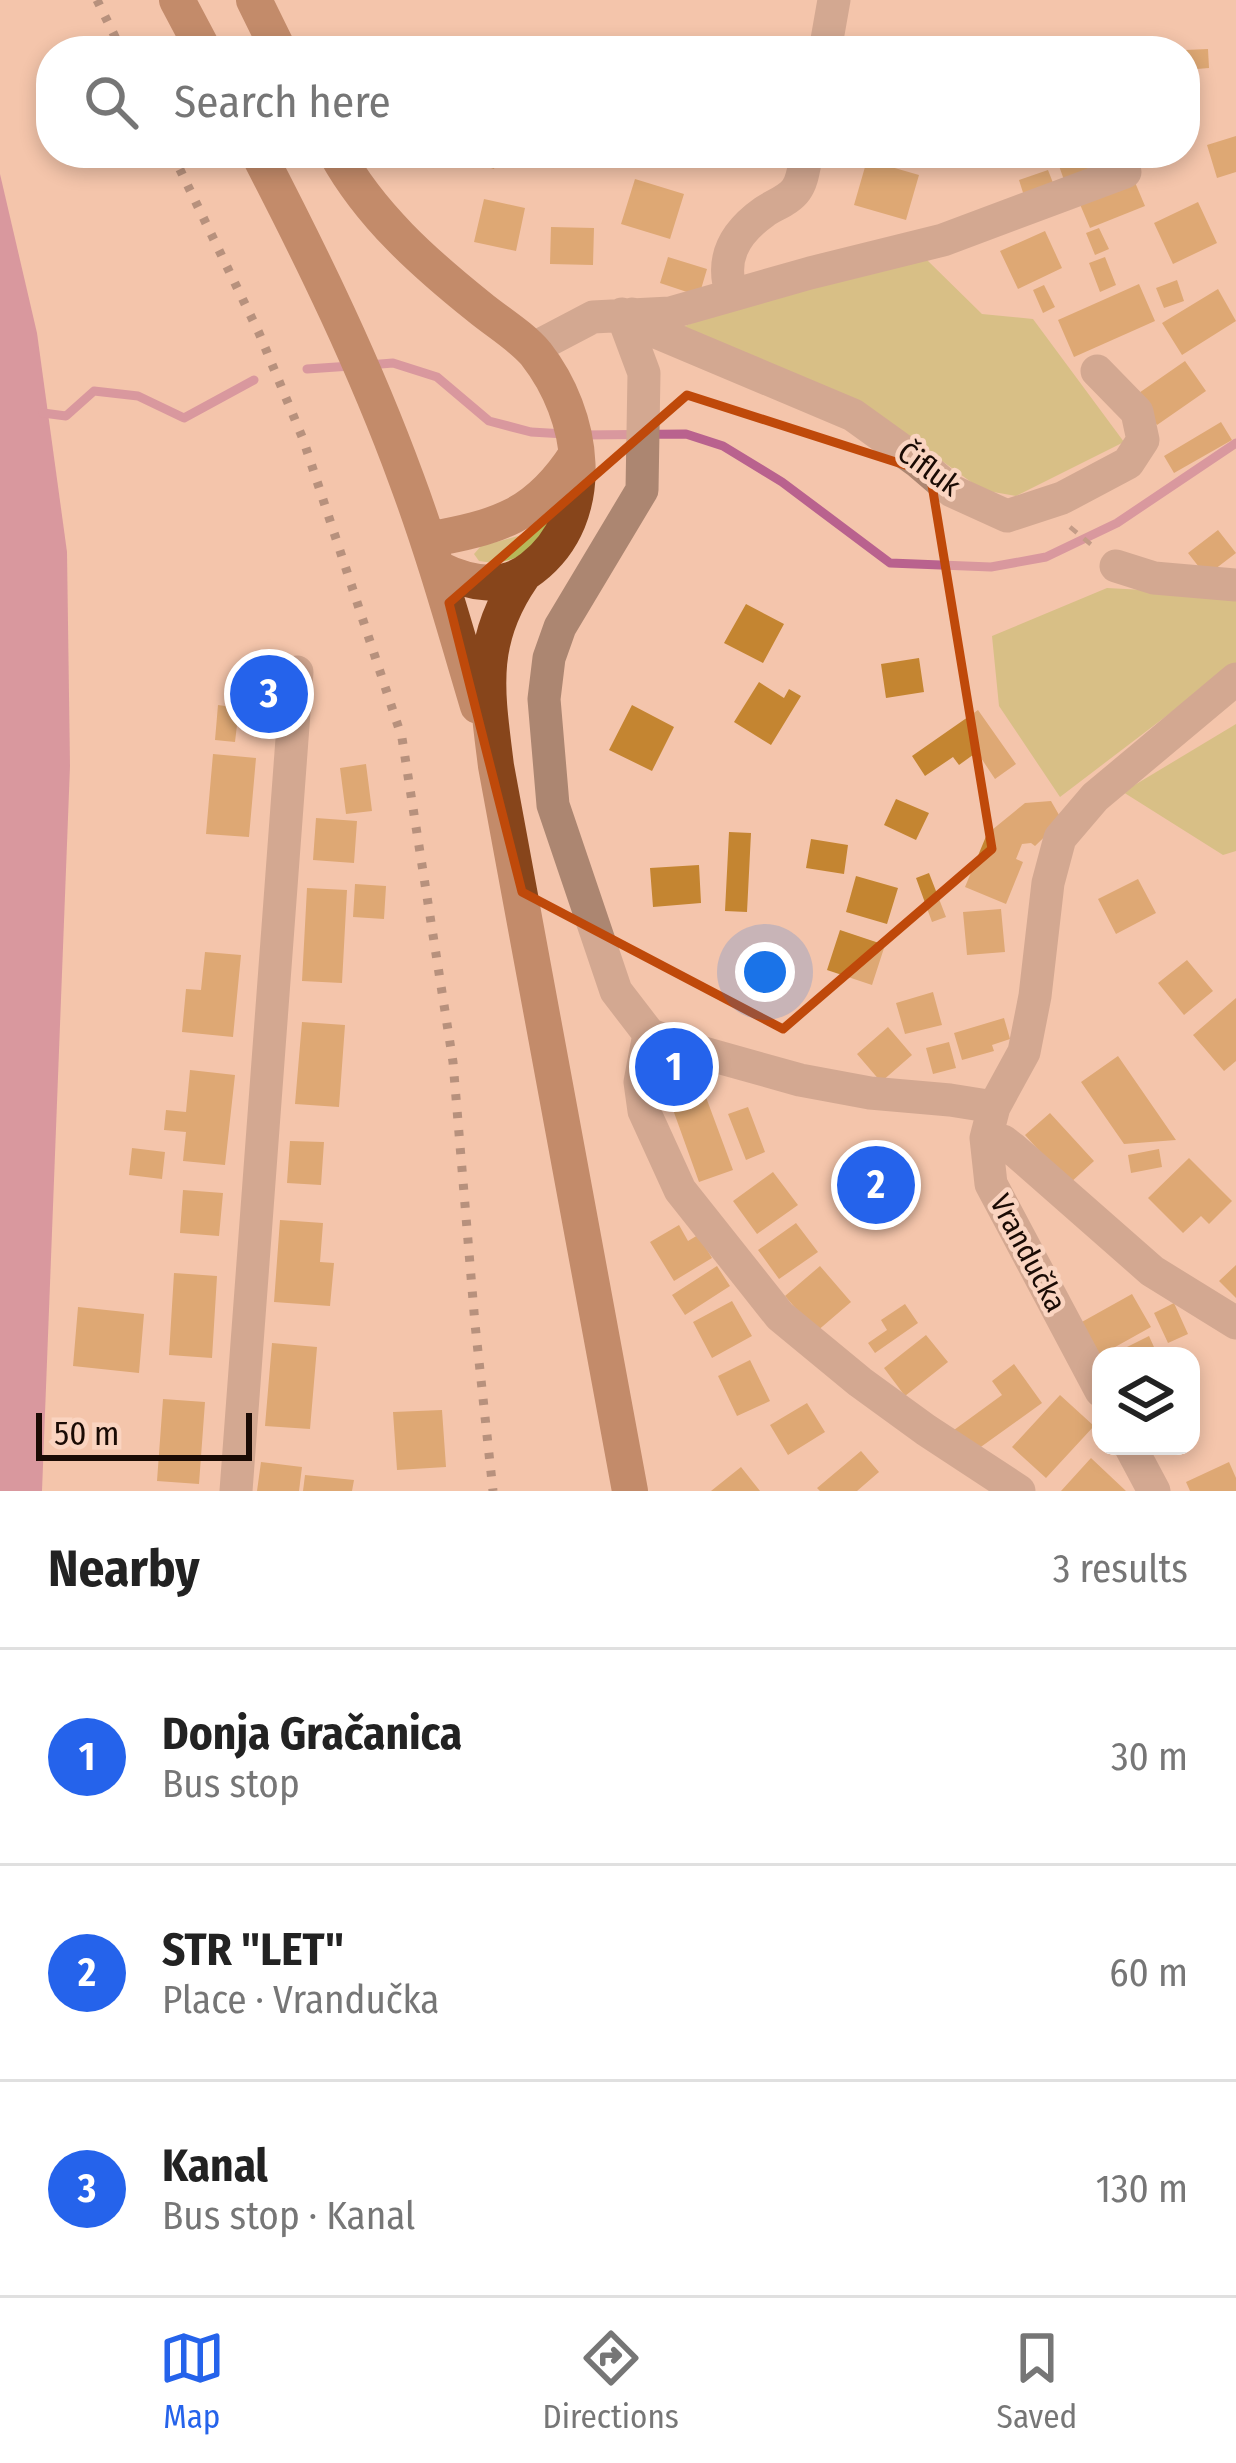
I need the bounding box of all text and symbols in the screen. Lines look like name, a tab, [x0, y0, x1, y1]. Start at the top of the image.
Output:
search box	[36, 36, 1200, 168]
icon: search	[78, 69, 144, 135]
text: Search here	[174, 75, 391, 129]
street label: Čifluk	[891, 434, 967, 504]
pin: 3	[230, 649, 308, 739]
your location	[735, 942, 795, 1002]
pin: 1	[635, 1022, 713, 1112]
pin: 2	[837, 1140, 915, 1230]
street label: Vrandučka	[982, 1188, 1074, 1318]
map controls	[1092, 1347, 1200, 1455]
button: layers	[1092, 1347, 1200, 1455]
scale bar	[36, 1407, 252, 1460]
text: 50 m	[54, 1414, 119, 1454]
text: Nearby	[48, 1538, 200, 1600]
text: 3 results	[1053, 1546, 1188, 1592]
text: Donja Gračanica	[162, 1707, 462, 1761]
text: 1	[79, 1734, 95, 1780]
text: 30 m	[1111, 1734, 1188, 1780]
text: Bus stop	[162, 1761, 300, 1807]
text: STR "LET"	[162, 1923, 344, 1977]
text: 2	[78, 1950, 96, 1996]
text: 60 m	[1109, 1950, 1188, 1996]
text: Place · Vrandučka	[162, 1977, 439, 2023]
text: Kanal	[162, 2139, 268, 2193]
text: 3	[78, 2166, 96, 2212]
text: 130 m	[1096, 2166, 1188, 2212]
text: Bus stop · Kanal	[162, 2193, 415, 2239]
tab: Map	[159, 2325, 225, 2437]
tab: Directions	[542, 2325, 679, 2437]
tab: Saved	[997, 2325, 1077, 2437]

